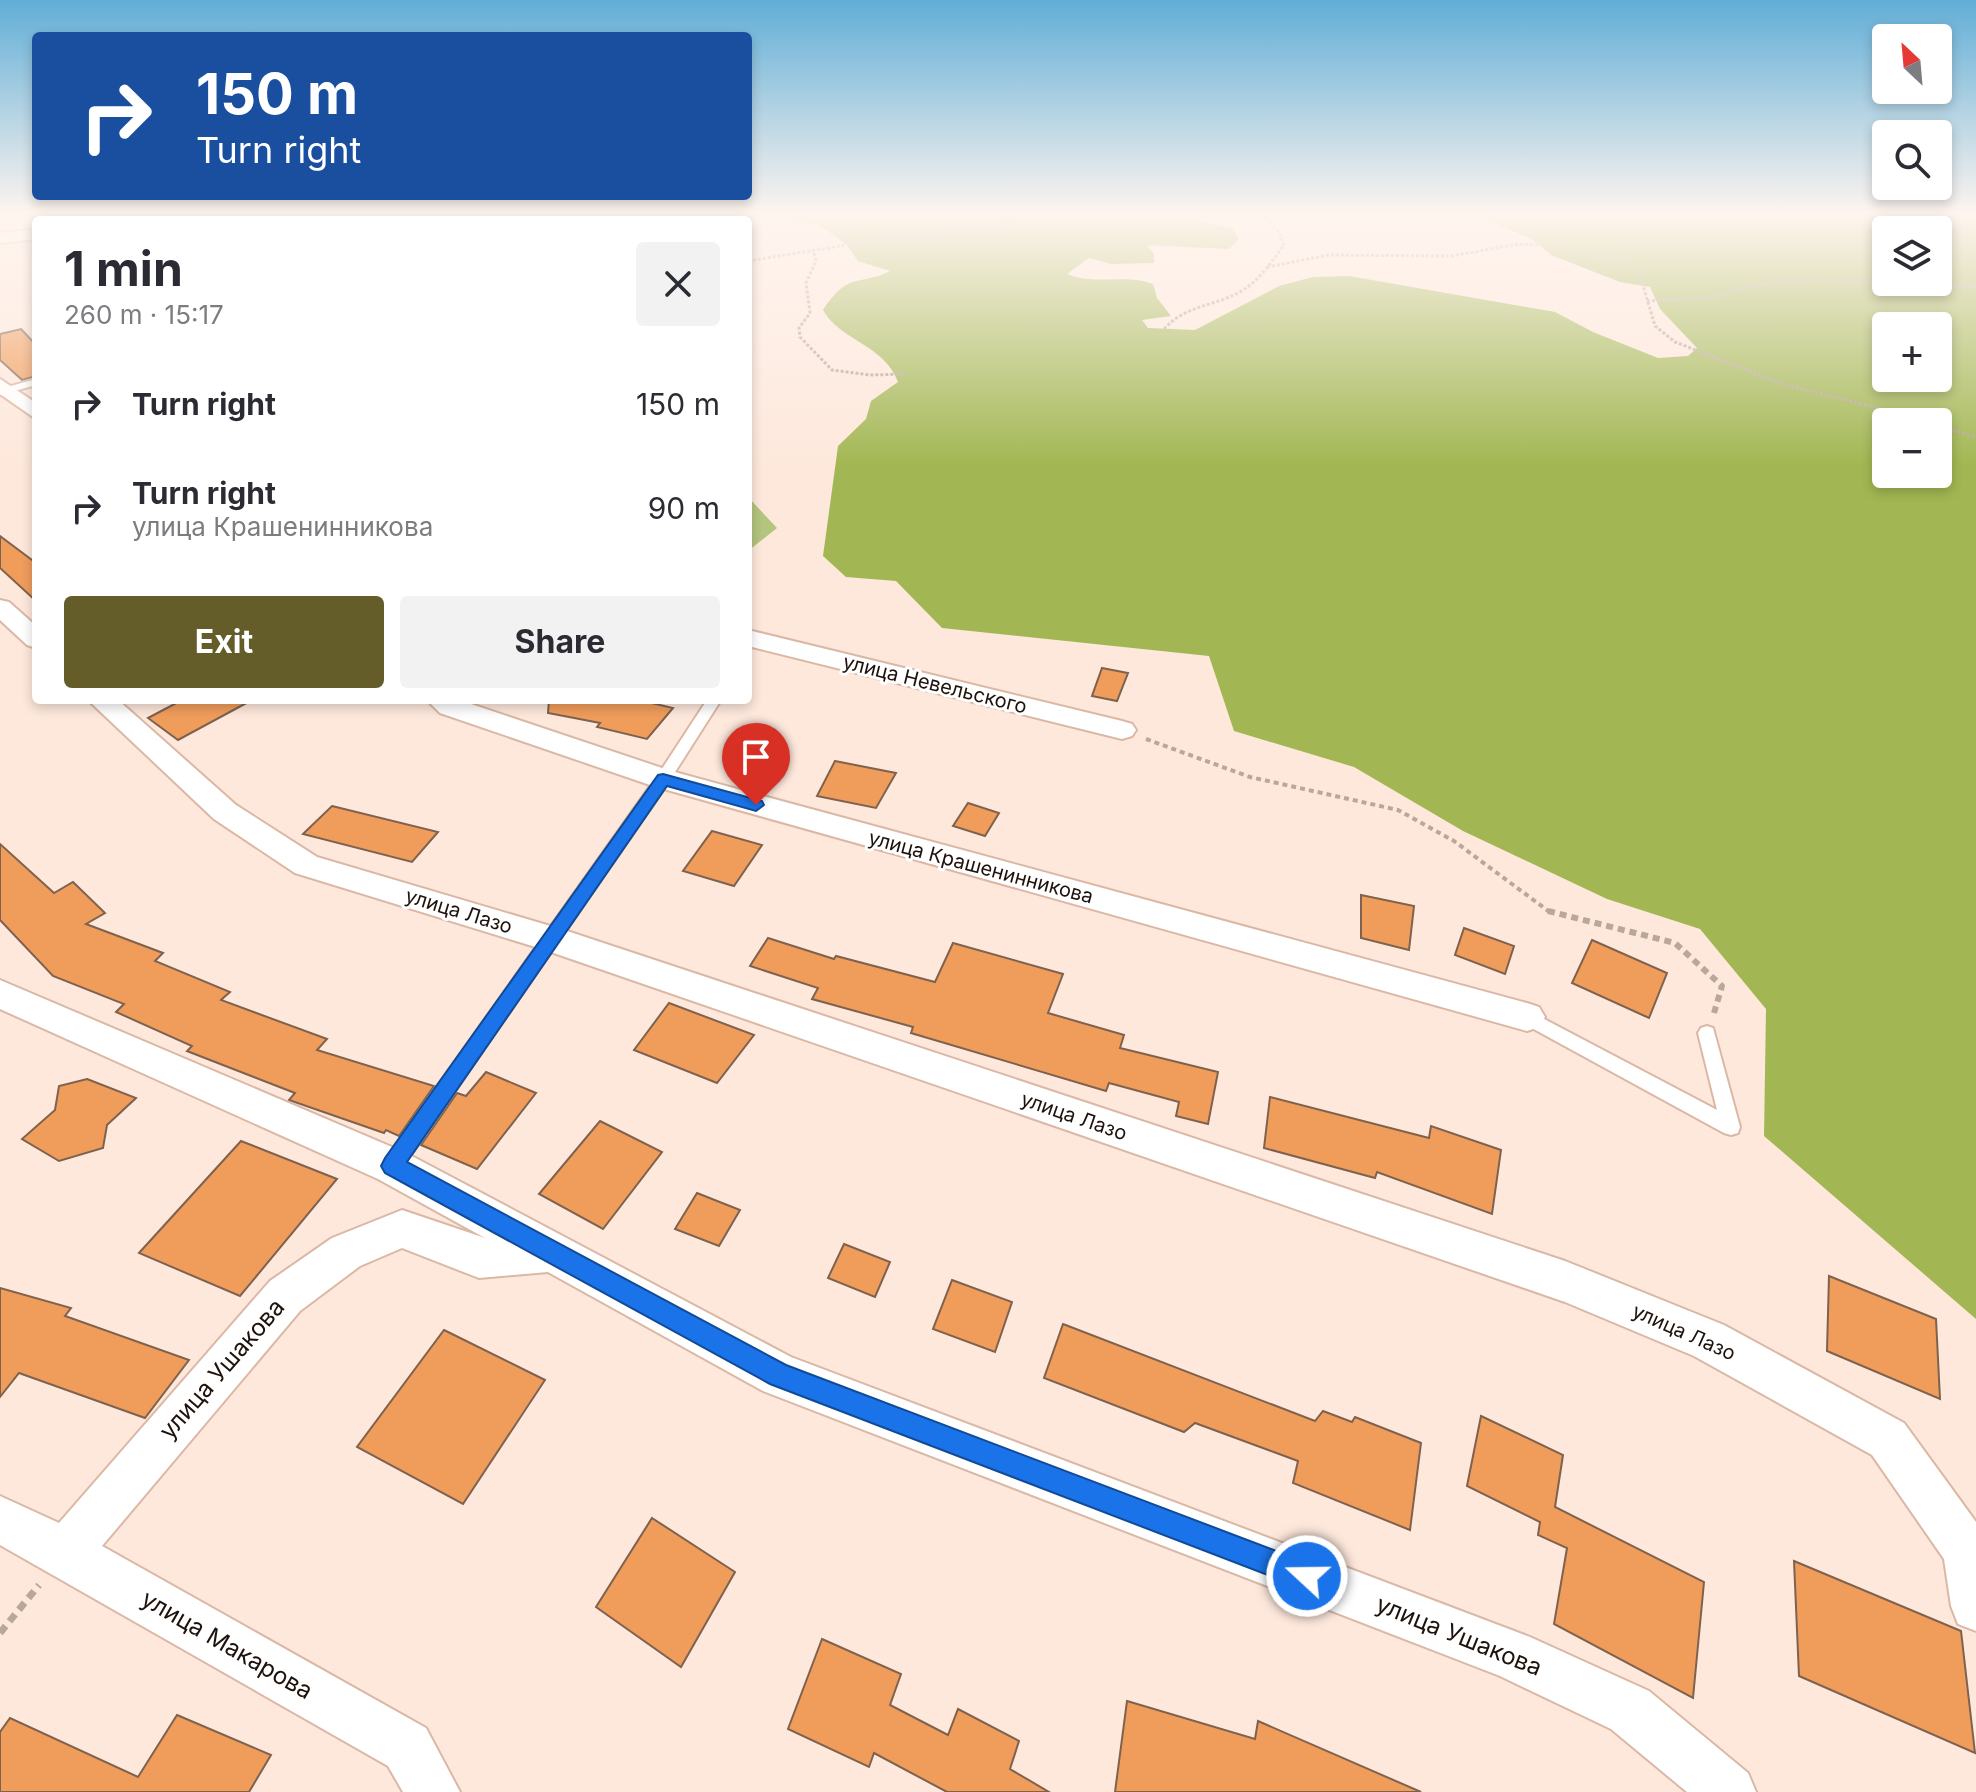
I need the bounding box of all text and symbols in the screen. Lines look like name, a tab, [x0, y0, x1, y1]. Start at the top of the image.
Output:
north arrow	[1872, 24, 1952, 104]
map controls	[1872, 24, 1952, 488]
text: 150 m	[196, 60, 358, 128]
icon: right	[64, 64, 168, 168]
button: search	[1872, 120, 1952, 200]
text: Turn right	[196, 128, 361, 172]
button: layers	[1872, 216, 1952, 296]
text: 1 min	[64, 239, 183, 298]
button: close	[636, 242, 720, 326]
text: 260 m · 15:17	[64, 299, 224, 330]
button: +	[1872, 312, 1952, 392]
icon: right	[64, 382, 108, 426]
text: Turn right	[132, 386, 276, 422]
text: 150 m	[636, 386, 720, 422]
button: −	[1872, 408, 1952, 488]
text: Turn right	[132, 475, 276, 511]
icon: right	[64, 486, 108, 530]
text: 90 m	[648, 490, 720, 526]
text: улица Крашенинникова	[132, 511, 433, 542]
button: Exit	[64, 596, 384, 688]
button: Share	[400, 596, 720, 688]
street label: улица Невельского	[840, 650, 1030, 718]
pin	[722, 723, 790, 805]
icon: arrive	[734, 735, 778, 779]
street label: улица Крашенинникова	[866, 825, 1096, 909]
street label: улица Лазо	[403, 883, 515, 939]
street label: улица Лазо	[1018, 1087, 1130, 1145]
street label: улица Ушакова	[153, 1293, 290, 1445]
street label: улица Лазо	[1629, 1299, 1739, 1365]
position arrow	[1265, 1534, 1349, 1618]
street label: улица Макарова	[137, 1584, 318, 1705]
street label: улица Ушакова	[1372, 1589, 1546, 1682]

